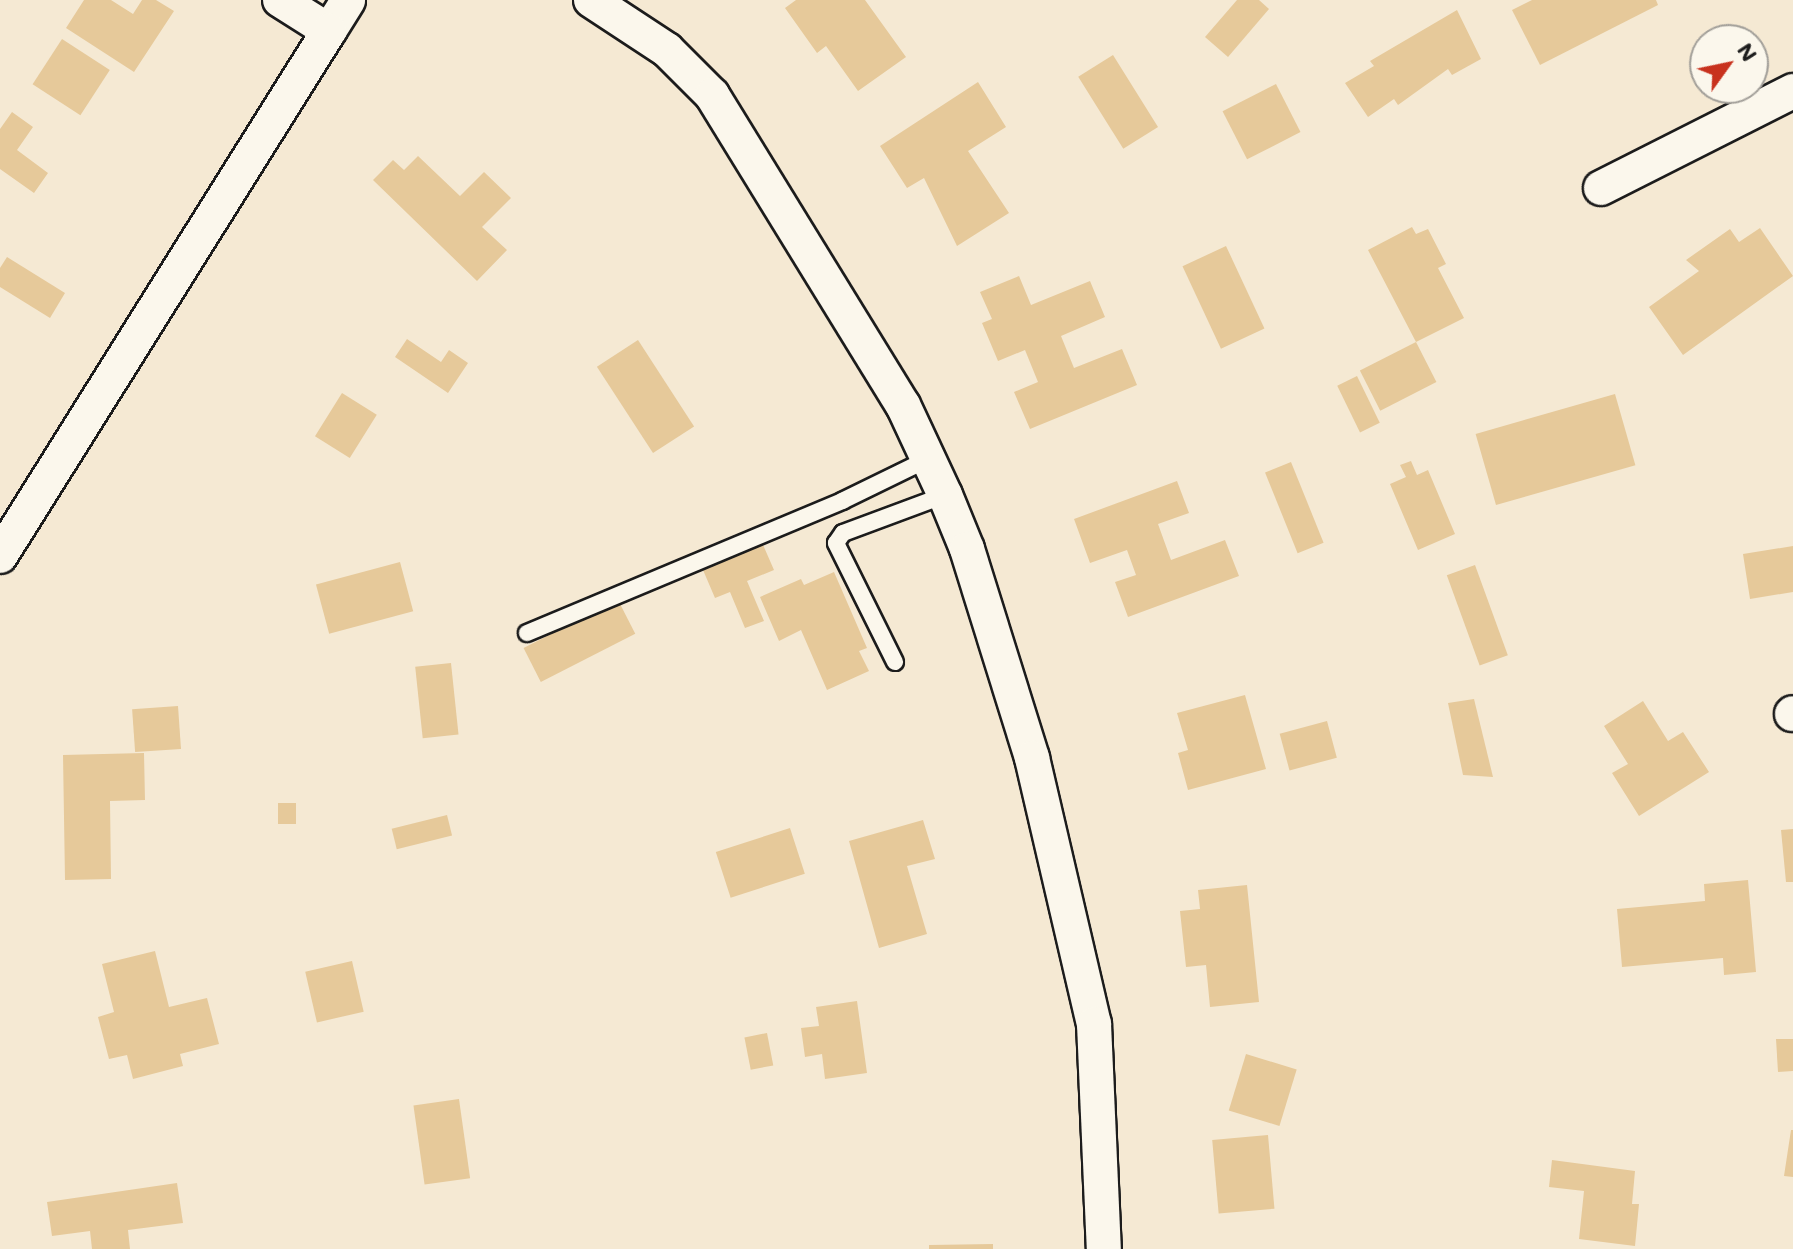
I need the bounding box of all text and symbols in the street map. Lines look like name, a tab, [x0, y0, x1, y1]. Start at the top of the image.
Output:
north arrow	[1689, 24, 1769, 104]
text: N	[1731, 37, 1765, 67]

